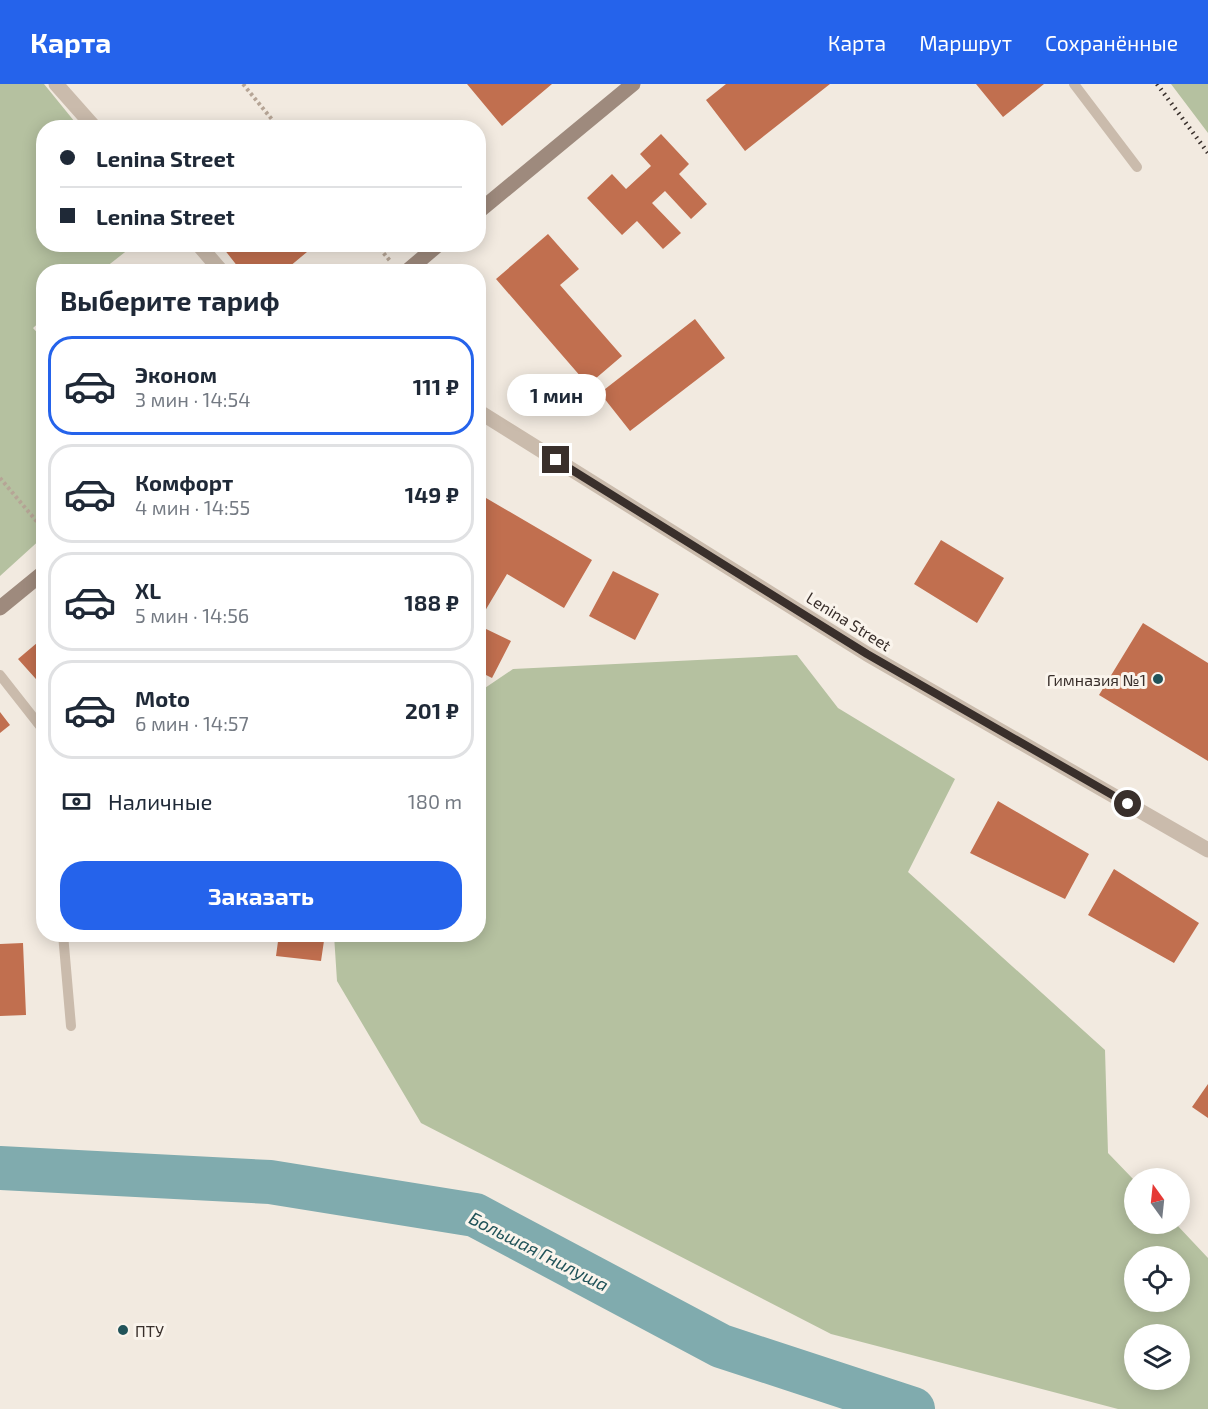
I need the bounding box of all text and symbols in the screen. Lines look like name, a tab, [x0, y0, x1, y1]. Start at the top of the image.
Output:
text: Карта	[30, 25, 111, 59]
text: Карта	[828, 30, 886, 55]
text: Маршрут	[919, 30, 1012, 55]
text: Сохранённые	[1045, 30, 1178, 55]
text: Lenina Street	[96, 145, 235, 171]
text: Lenina Street	[96, 203, 235, 229]
text: Выберите тариф	[60, 284, 280, 316]
icon: car	[63, 359, 117, 413]
text: Эконом	[135, 361, 217, 387]
text: 111 ₽	[413, 373, 459, 399]
callout: 1 мин	[506, 373, 606, 415]
text: 1 мин	[530, 383, 583, 407]
text: 3 мин · 14:54	[135, 387, 251, 411]
route end	[542, 446, 569, 473]
icon: car	[63, 467, 117, 521]
text: Комфорт	[135, 469, 233, 495]
text: 149 ₽	[405, 481, 459, 507]
text: 4 мин · 14:55	[135, 495, 250, 519]
icon: car	[63, 575, 117, 629]
text: XL	[135, 577, 161, 603]
street label: Lenina Street	[803, 587, 895, 655]
text: 188 ₽	[404, 589, 459, 615]
text: 5 мин · 14:56	[135, 603, 249, 627]
place label: Гимназия №1	[1047, 670, 1146, 689]
marker: Гимназия №1	[1151, 672, 1165, 686]
icon: car	[63, 683, 117, 737]
text: Moto	[135, 685, 190, 711]
text: 201 ₽	[405, 697, 459, 723]
text: 6 мин · 14:57	[135, 711, 249, 735]
icon: cash	[60, 785, 93, 818]
text: Наличные	[108, 788, 212, 814]
text: 180 m	[408, 789, 462, 813]
route start	[1114, 790, 1141, 817]
button: Заказать	[60, 861, 462, 930]
north arrow	[1124, 1168, 1190, 1234]
map controls	[1124, 1168, 1190, 1390]
water label: Большая Гнилуша	[466, 1206, 612, 1296]
button: locate	[1124, 1246, 1190, 1312]
place label: ПТУ	[135, 1321, 164, 1340]
marker: ПТУ	[116, 1323, 130, 1337]
button: layers	[1124, 1324, 1190, 1390]

